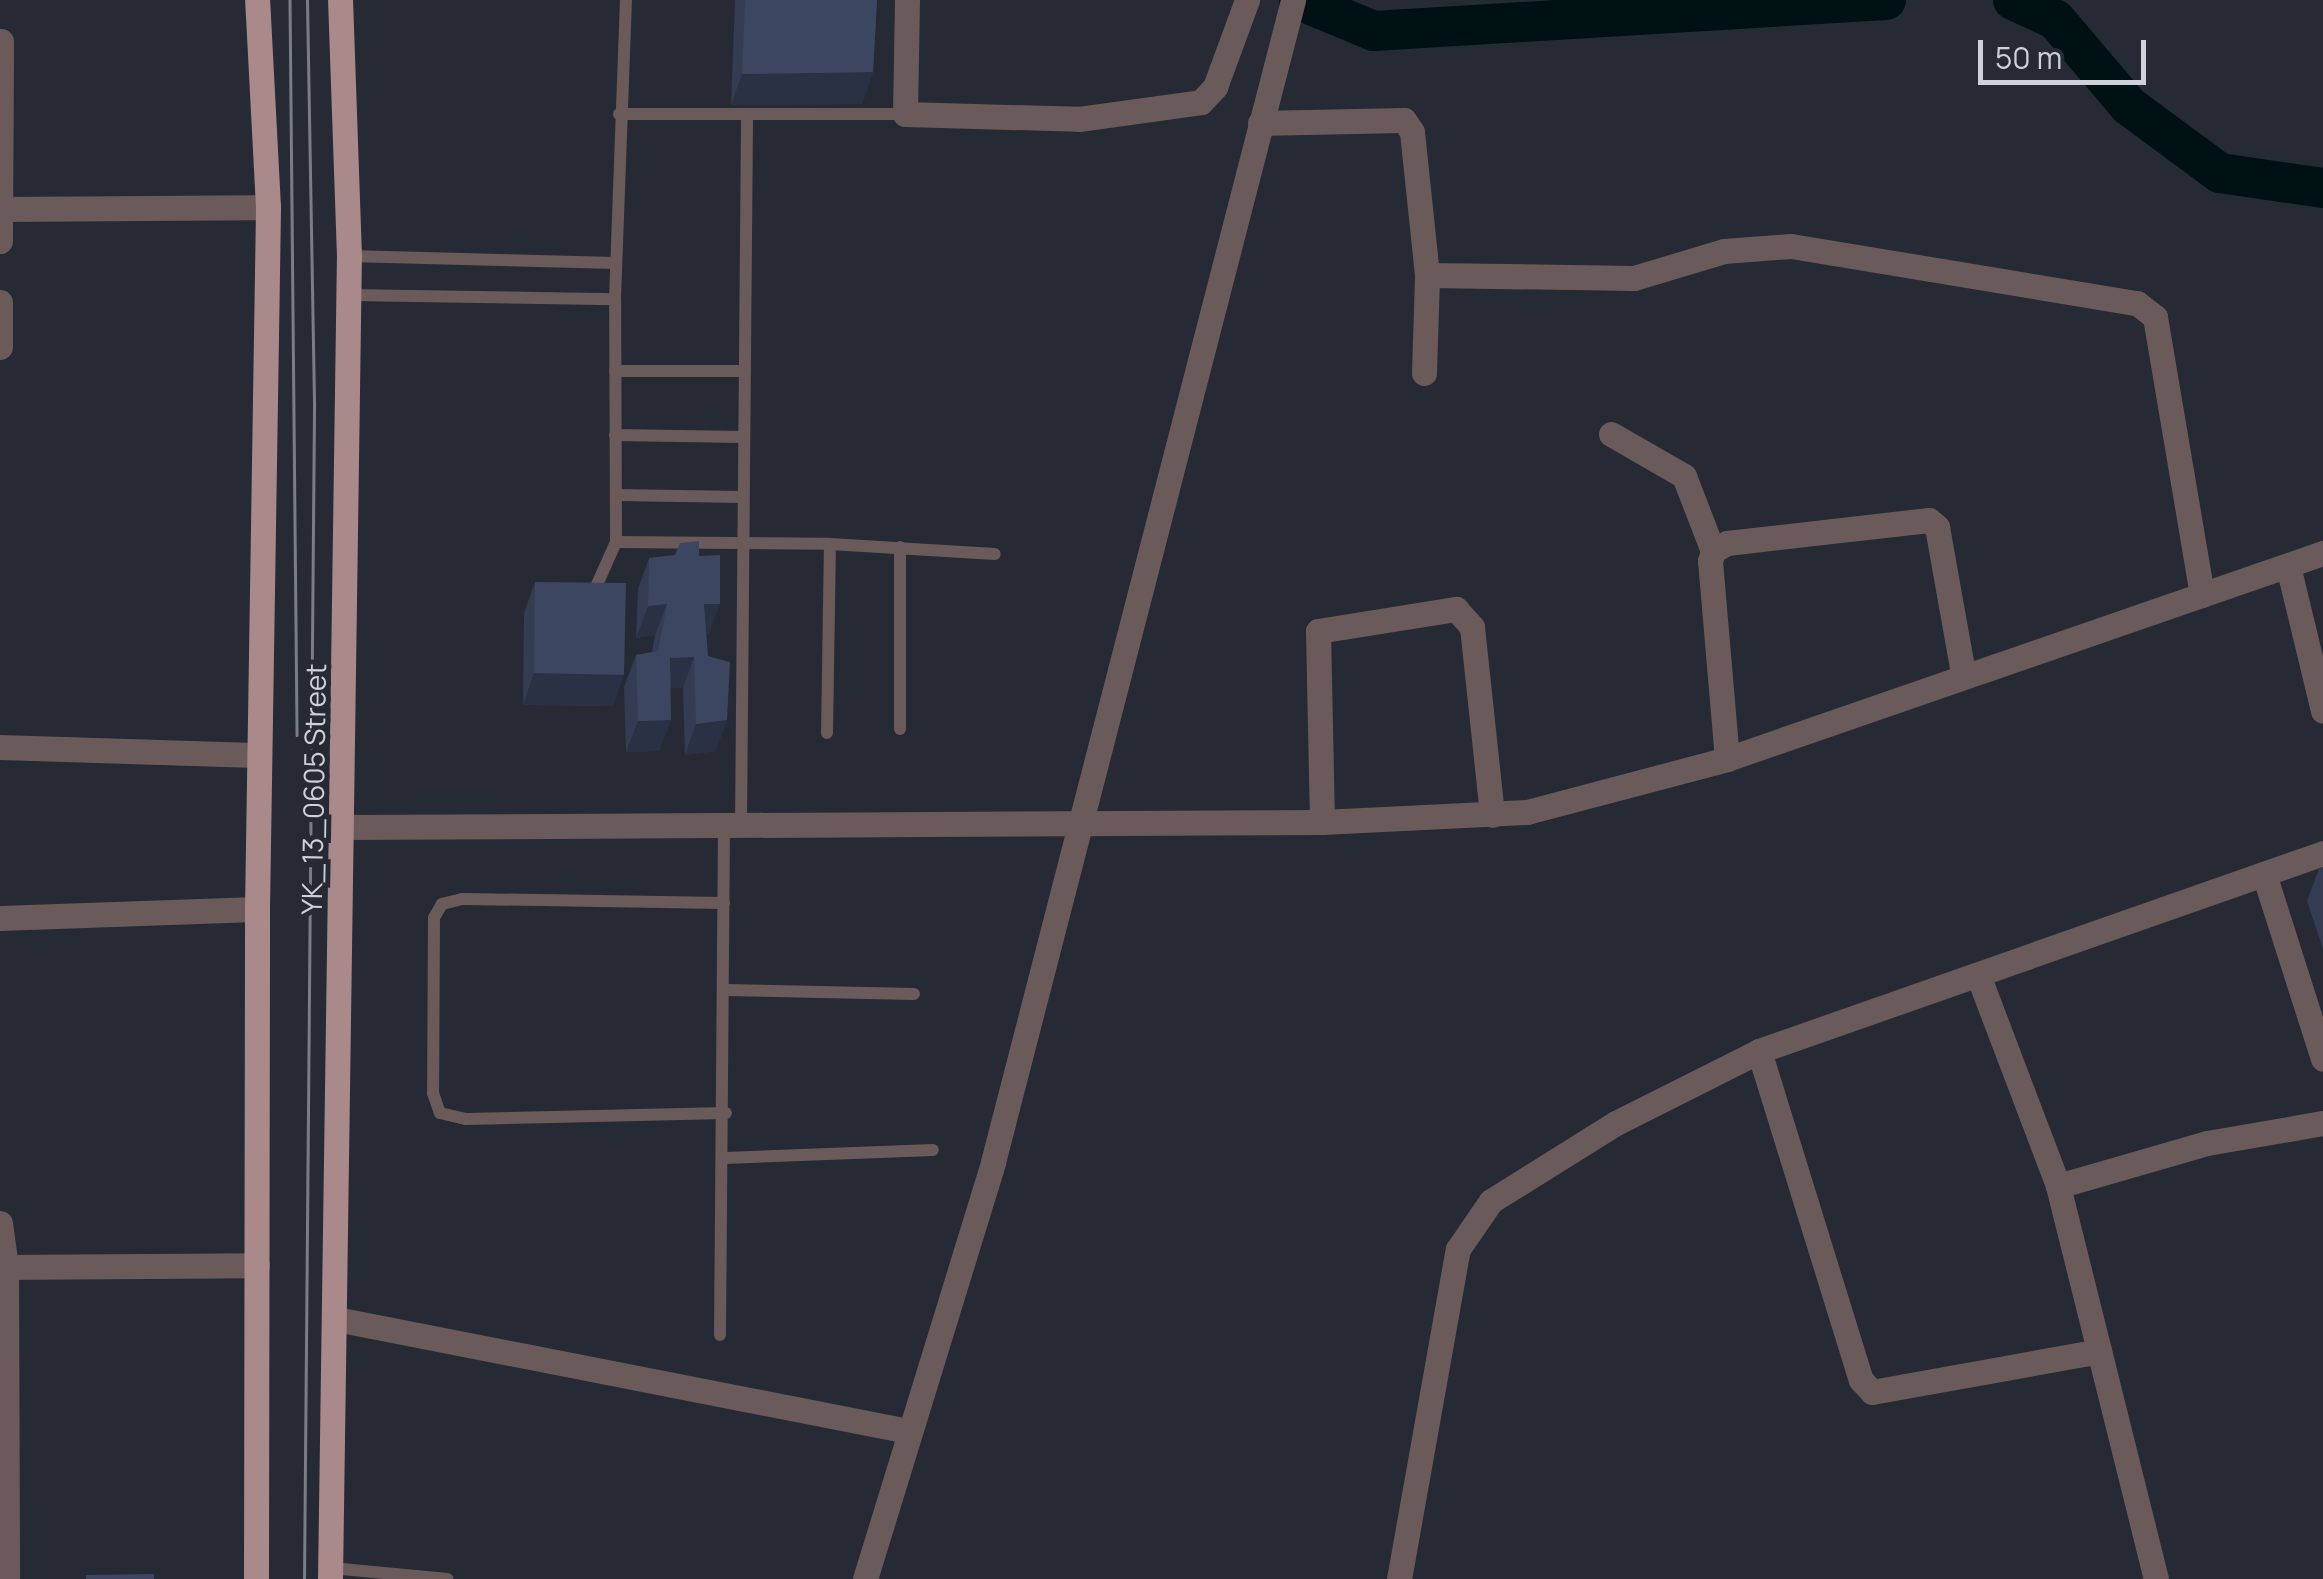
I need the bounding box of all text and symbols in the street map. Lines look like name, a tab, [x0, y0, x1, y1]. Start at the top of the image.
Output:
scale bar	[1983, 20, 2150, 82]
text: 50 m	[1995, 37, 2062, 78]
street label: YK_13_0605 Street	[294, 663, 332, 915]

